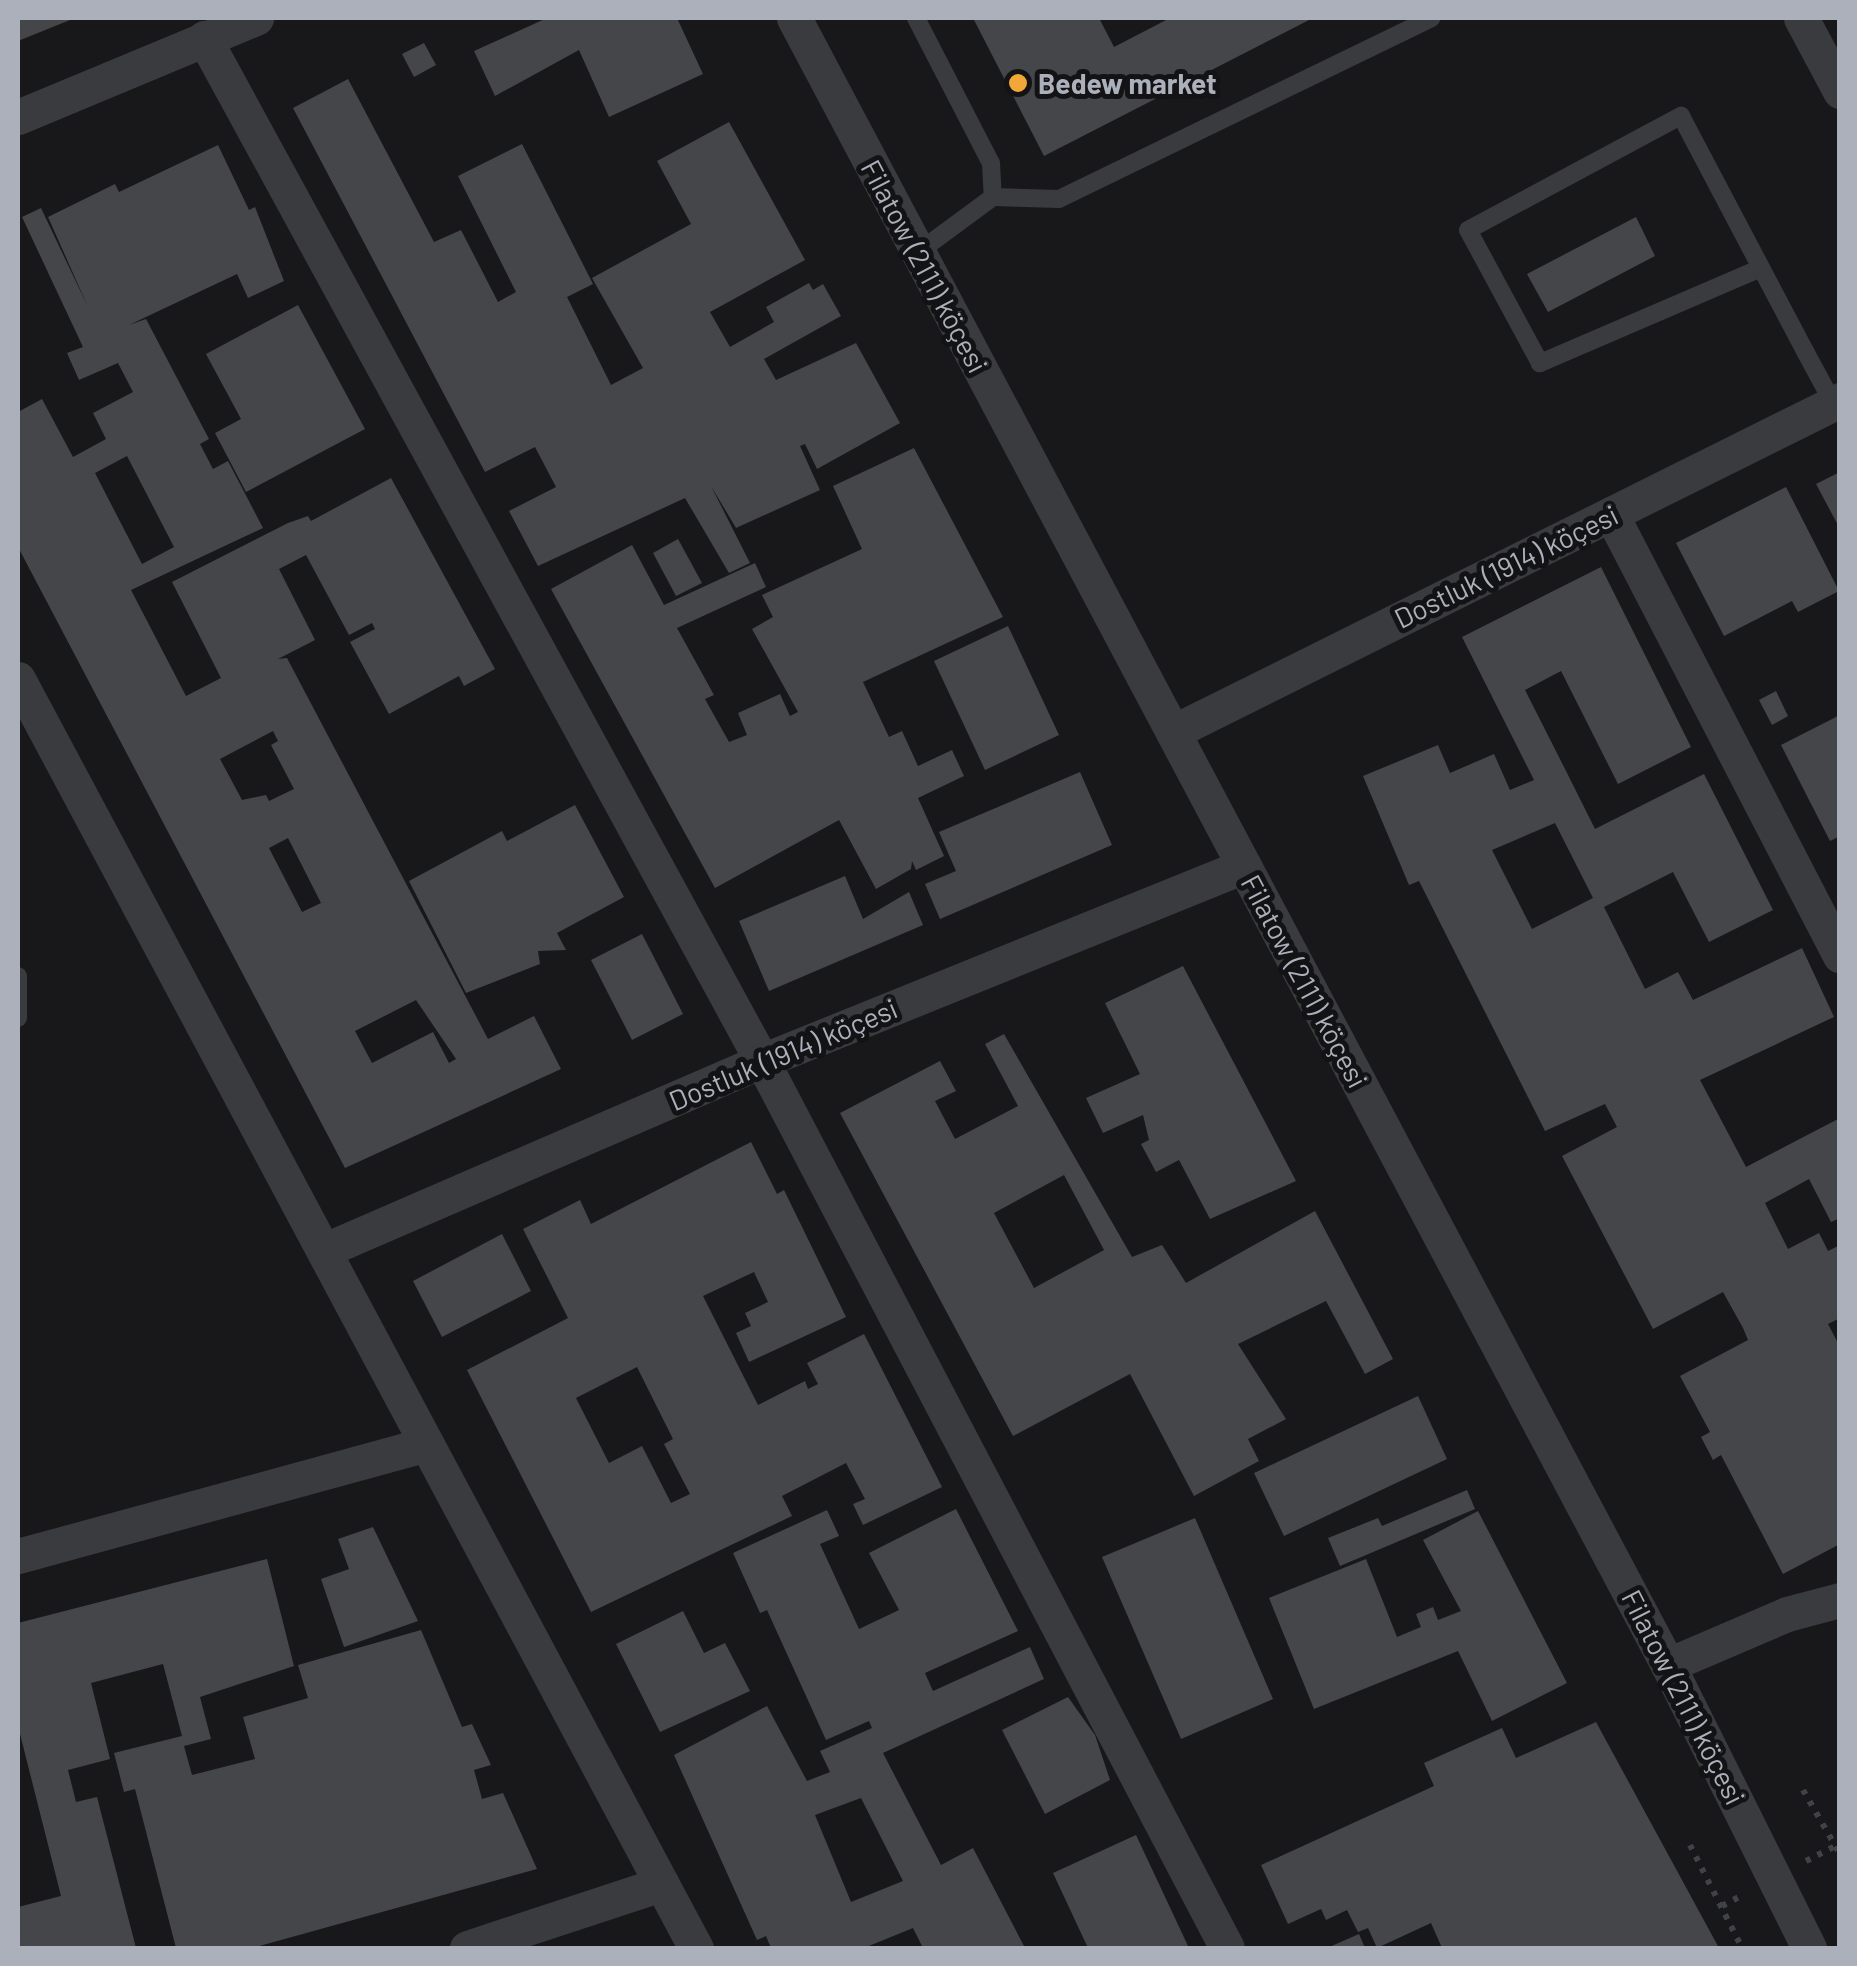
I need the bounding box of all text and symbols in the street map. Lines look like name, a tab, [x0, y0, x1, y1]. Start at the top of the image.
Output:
place label: Bedew market	[1038, 66, 1217, 100]
marker: Bedew market	[1007, 72, 1029, 94]
street label: Filatow (2111) köçesi	[855, 154, 995, 378]
street label: Dostluk (1914) köçesi	[1389, 497, 1623, 635]
street label: Filatow (2111) köçesi	[1235, 869, 1375, 1093]
street label: Dostluk (1914) köçesi	[664, 991, 902, 1117]
street label: Filatow (2111) köçesi	[1615, 1584, 1753, 1810]

